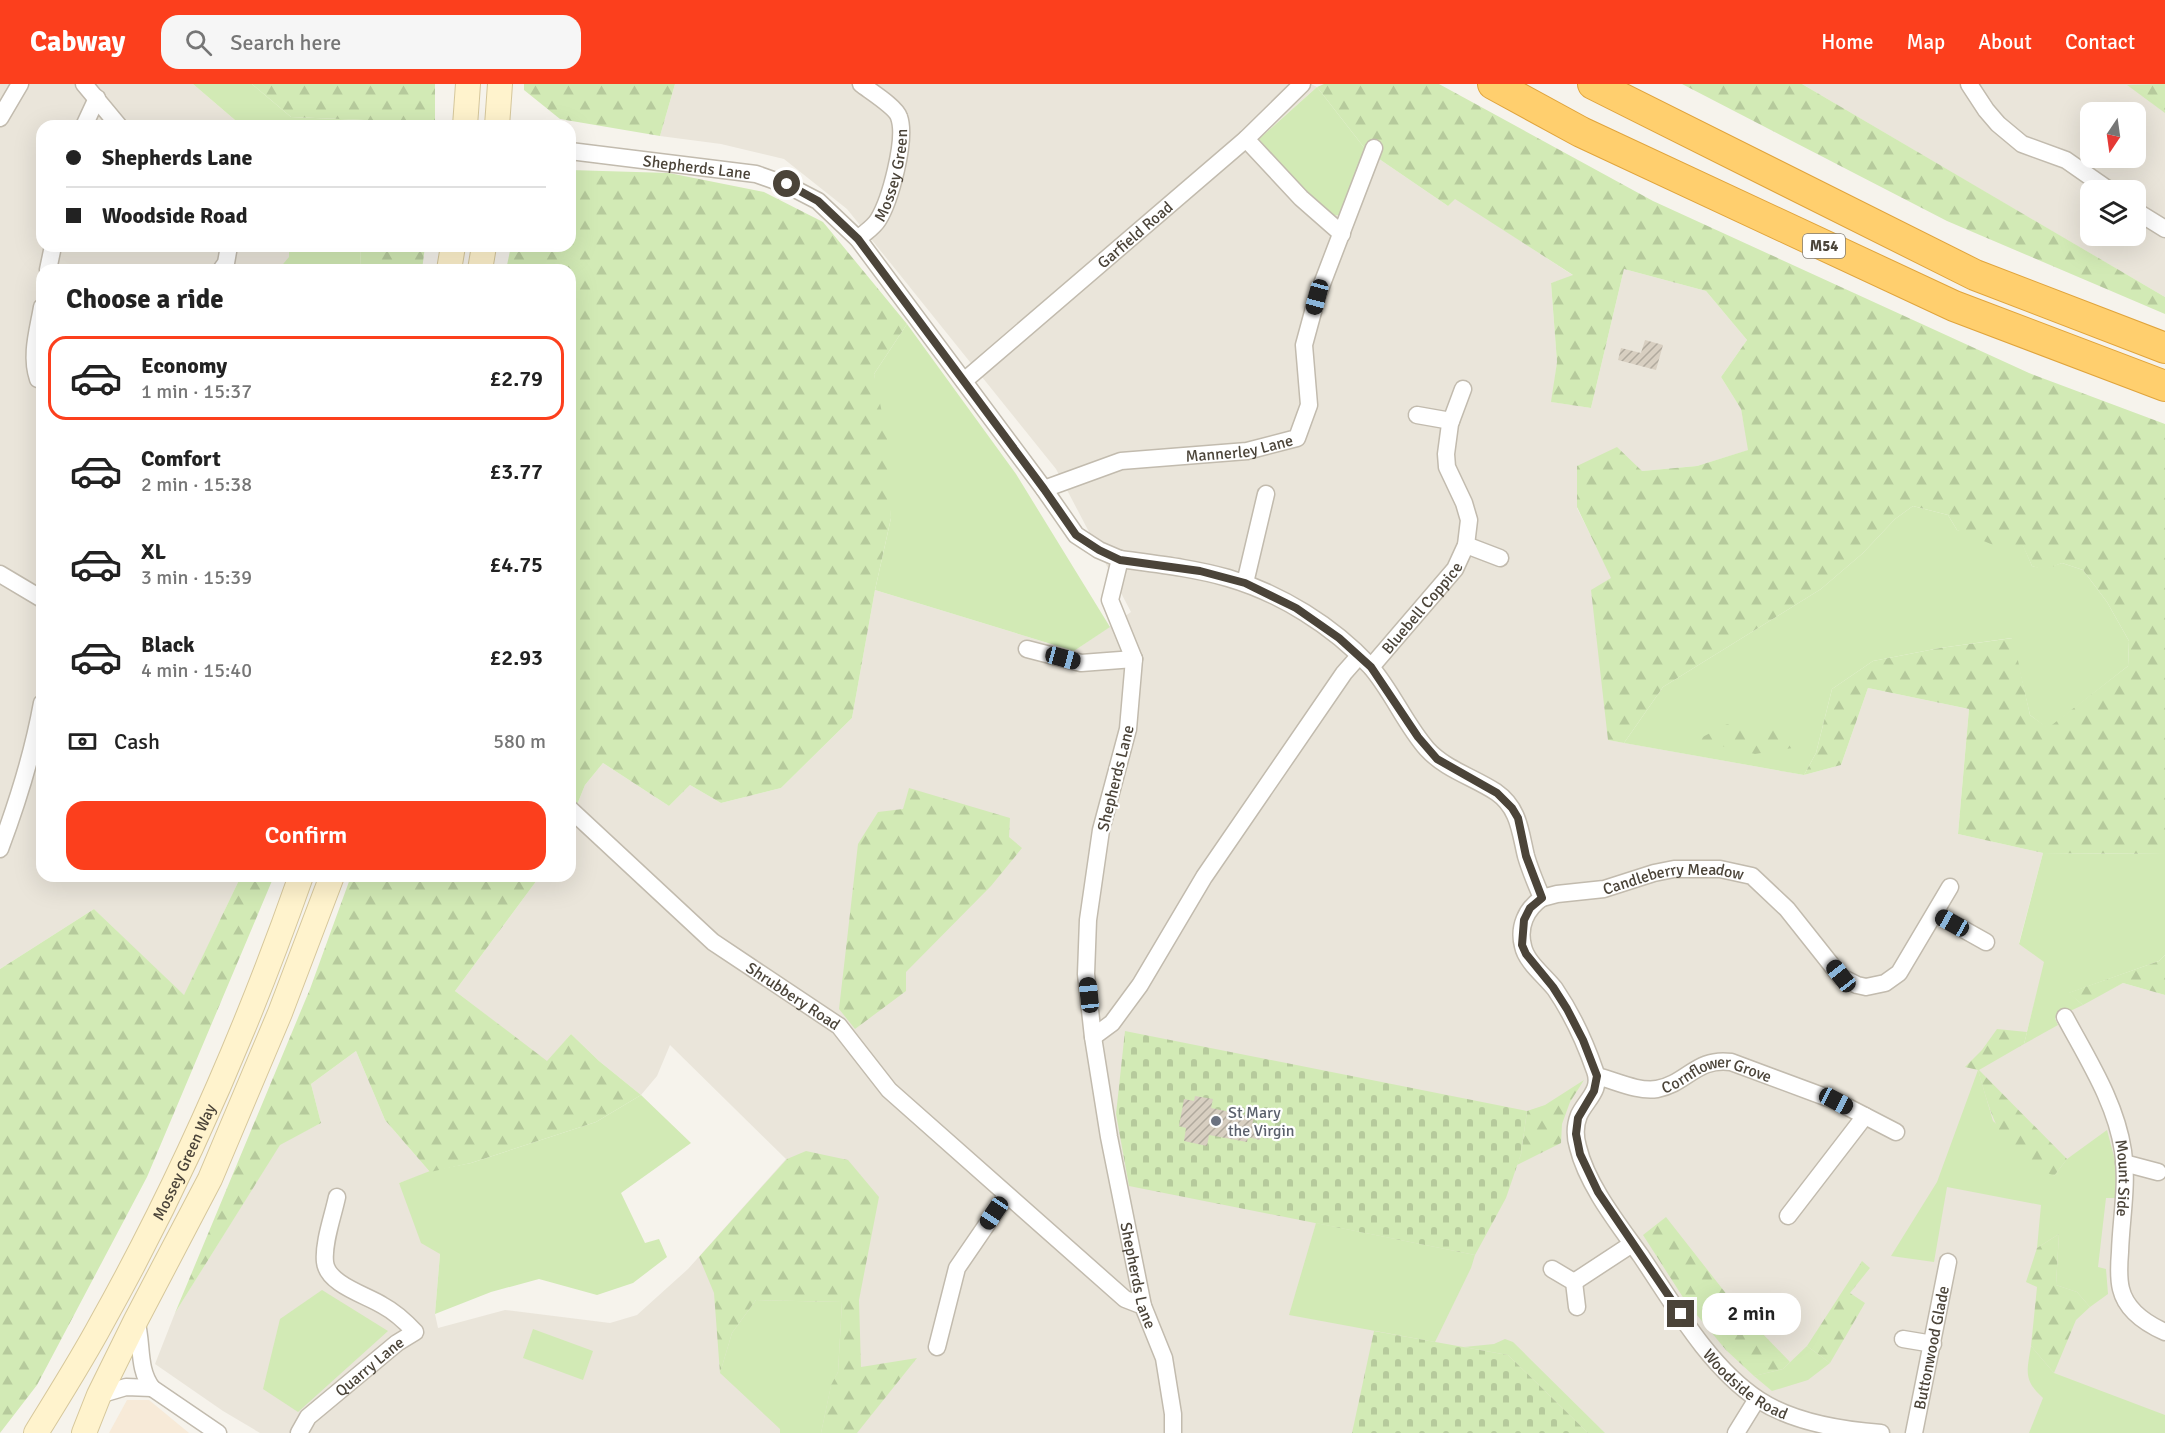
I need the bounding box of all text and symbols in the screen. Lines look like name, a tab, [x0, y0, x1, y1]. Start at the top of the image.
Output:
search box	[161, 15, 581, 69]
text: Cabway	[30, 25, 125, 59]
icon: search	[182, 26, 215, 59]
text: Search here	[230, 29, 341, 56]
text: Home	[1821, 29, 1874, 55]
text: Map	[1907, 29, 1945, 55]
text: About	[1978, 29, 2032, 55]
text: Contact	[2065, 29, 2135, 55]
north arrow	[2080, 102, 2146, 168]
map controls	[2080, 102, 2146, 246]
street label: Mossey Green	[870, 129, 912, 225]
text: Shepherds Lane	[102, 144, 252, 171]
street label: Shepherds Lane	[642, 151, 752, 184]
route start	[773, 170, 800, 197]
button: layers	[2080, 180, 2146, 246]
street label: Garfield Road	[1094, 197, 1177, 273]
text: Woodside Road	[102, 202, 248, 229]
road number: M54	[1803, 234, 1845, 258]
car	[1304, 277, 1330, 317]
text: Choose a ride	[66, 283, 224, 316]
icon: car	[69, 351, 123, 405]
text: Economy	[141, 352, 227, 379]
text: £2.79	[489, 365, 543, 392]
text: 1 min · 15:37	[141, 379, 252, 404]
street label: Mannerley Lane	[1185, 430, 1295, 467]
icon: car	[69, 444, 123, 498]
text: Comfort	[141, 445, 221, 472]
text: £3.77	[489, 458, 543, 485]
text: 2 min · 15:38	[141, 472, 252, 497]
icon: car	[69, 537, 123, 591]
text: XL	[141, 538, 166, 565]
text: £4.75	[489, 551, 543, 578]
street label: Bluebell Coppice	[1378, 559, 1468, 659]
text: 3 min · 15:39	[141, 565, 252, 590]
icon: car	[69, 630, 123, 684]
text: Black	[141, 631, 195, 658]
text: £2.93	[489, 644, 543, 671]
car	[1043, 645, 1083, 671]
text: 4 min · 15:40	[141, 658, 252, 683]
street label: Shepherds Lane	[1093, 723, 1139, 833]
icon: cash	[66, 725, 99, 758]
text: Cash	[114, 728, 160, 755]
text: 580 m	[493, 729, 546, 754]
button: Confirm	[66, 801, 546, 870]
street label: Candleberry Meadow	[1600, 859, 1746, 900]
car	[1932, 906, 1972, 940]
car	[1823, 956, 1859, 996]
street label: Shrubbery Road	[742, 958, 844, 1035]
car	[1078, 976, 1100, 1014]
street label: Cornflower Grove	[1659, 1052, 1774, 1098]
car	[1816, 1085, 1856, 1117]
street label: Mossey Green Way	[148, 1100, 221, 1224]
place label: St Mary the Virgin	[1228, 1103, 1295, 1141]
marker: St Mary the Virgin	[1209, 1114, 1223, 1128]
street label: Mount Side	[2110, 1138, 2134, 1218]
car	[976, 1193, 1012, 1233]
street label: Shepherds Lane	[1115, 1221, 1160, 1332]
street label: Buttonwood Glade	[1910, 1284, 1954, 1412]
callout: 2 min	[1702, 1293, 1801, 1335]
route end	[1667, 1300, 1694, 1327]
text: 2 min	[1728, 1301, 1775, 1326]
street label: Quarry Lane	[331, 1332, 408, 1401]
street label: Woodside Road	[1698, 1345, 1791, 1424]

